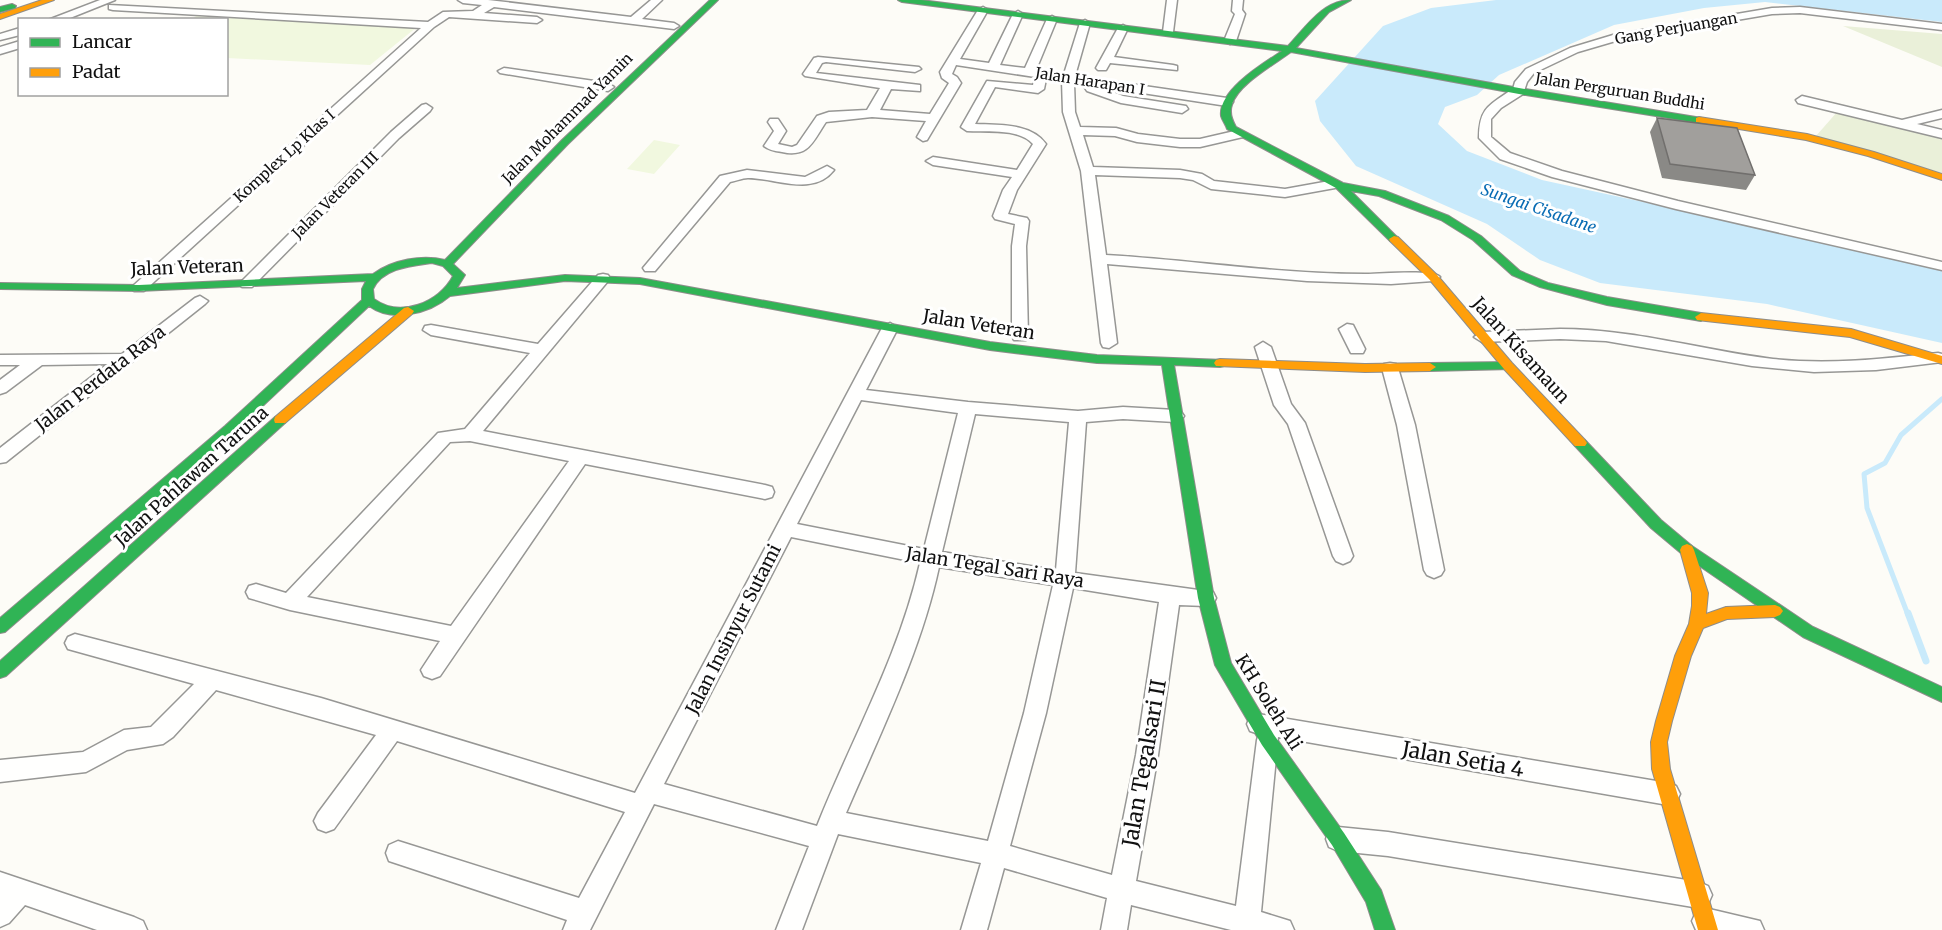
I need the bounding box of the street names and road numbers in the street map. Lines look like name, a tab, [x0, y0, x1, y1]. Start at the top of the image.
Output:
street label: Gang Perjuangan	[1613, 8, 1739, 48]
street label: Jalan Mohammad Yamin	[497, 48, 637, 188]
street label: Jalan Harapan I	[1033, 63, 1146, 99]
street label: Jalan Perguruan Buddhi	[1533, 68, 1706, 114]
street label: Komplex Lp Klas I	[229, 105, 339, 207]
street label: Jalan Veteran III	[287, 148, 382, 243]
street label: Jalan Veteran	[129, 254, 244, 281]
street label: Jalan Kisamaun	[1466, 291, 1575, 408]
street label: Jalan Veteran	[920, 304, 1037, 344]
street label: Jalan Perdata Raya	[29, 320, 170, 437]
street label: Jalan Pahlawan Taruna	[109, 401, 273, 552]
street label: Jalan Insinyur Sutami	[680, 540, 786, 719]
street label: Jalan Tegal Sari Raya	[903, 541, 1086, 592]
street label: KH Soleh Ali	[1230, 650, 1308, 754]
street label: Jalan Tegalsari II	[1116, 677, 1172, 850]
street label: Jalan Setia 4	[1399, 735, 1526, 783]

